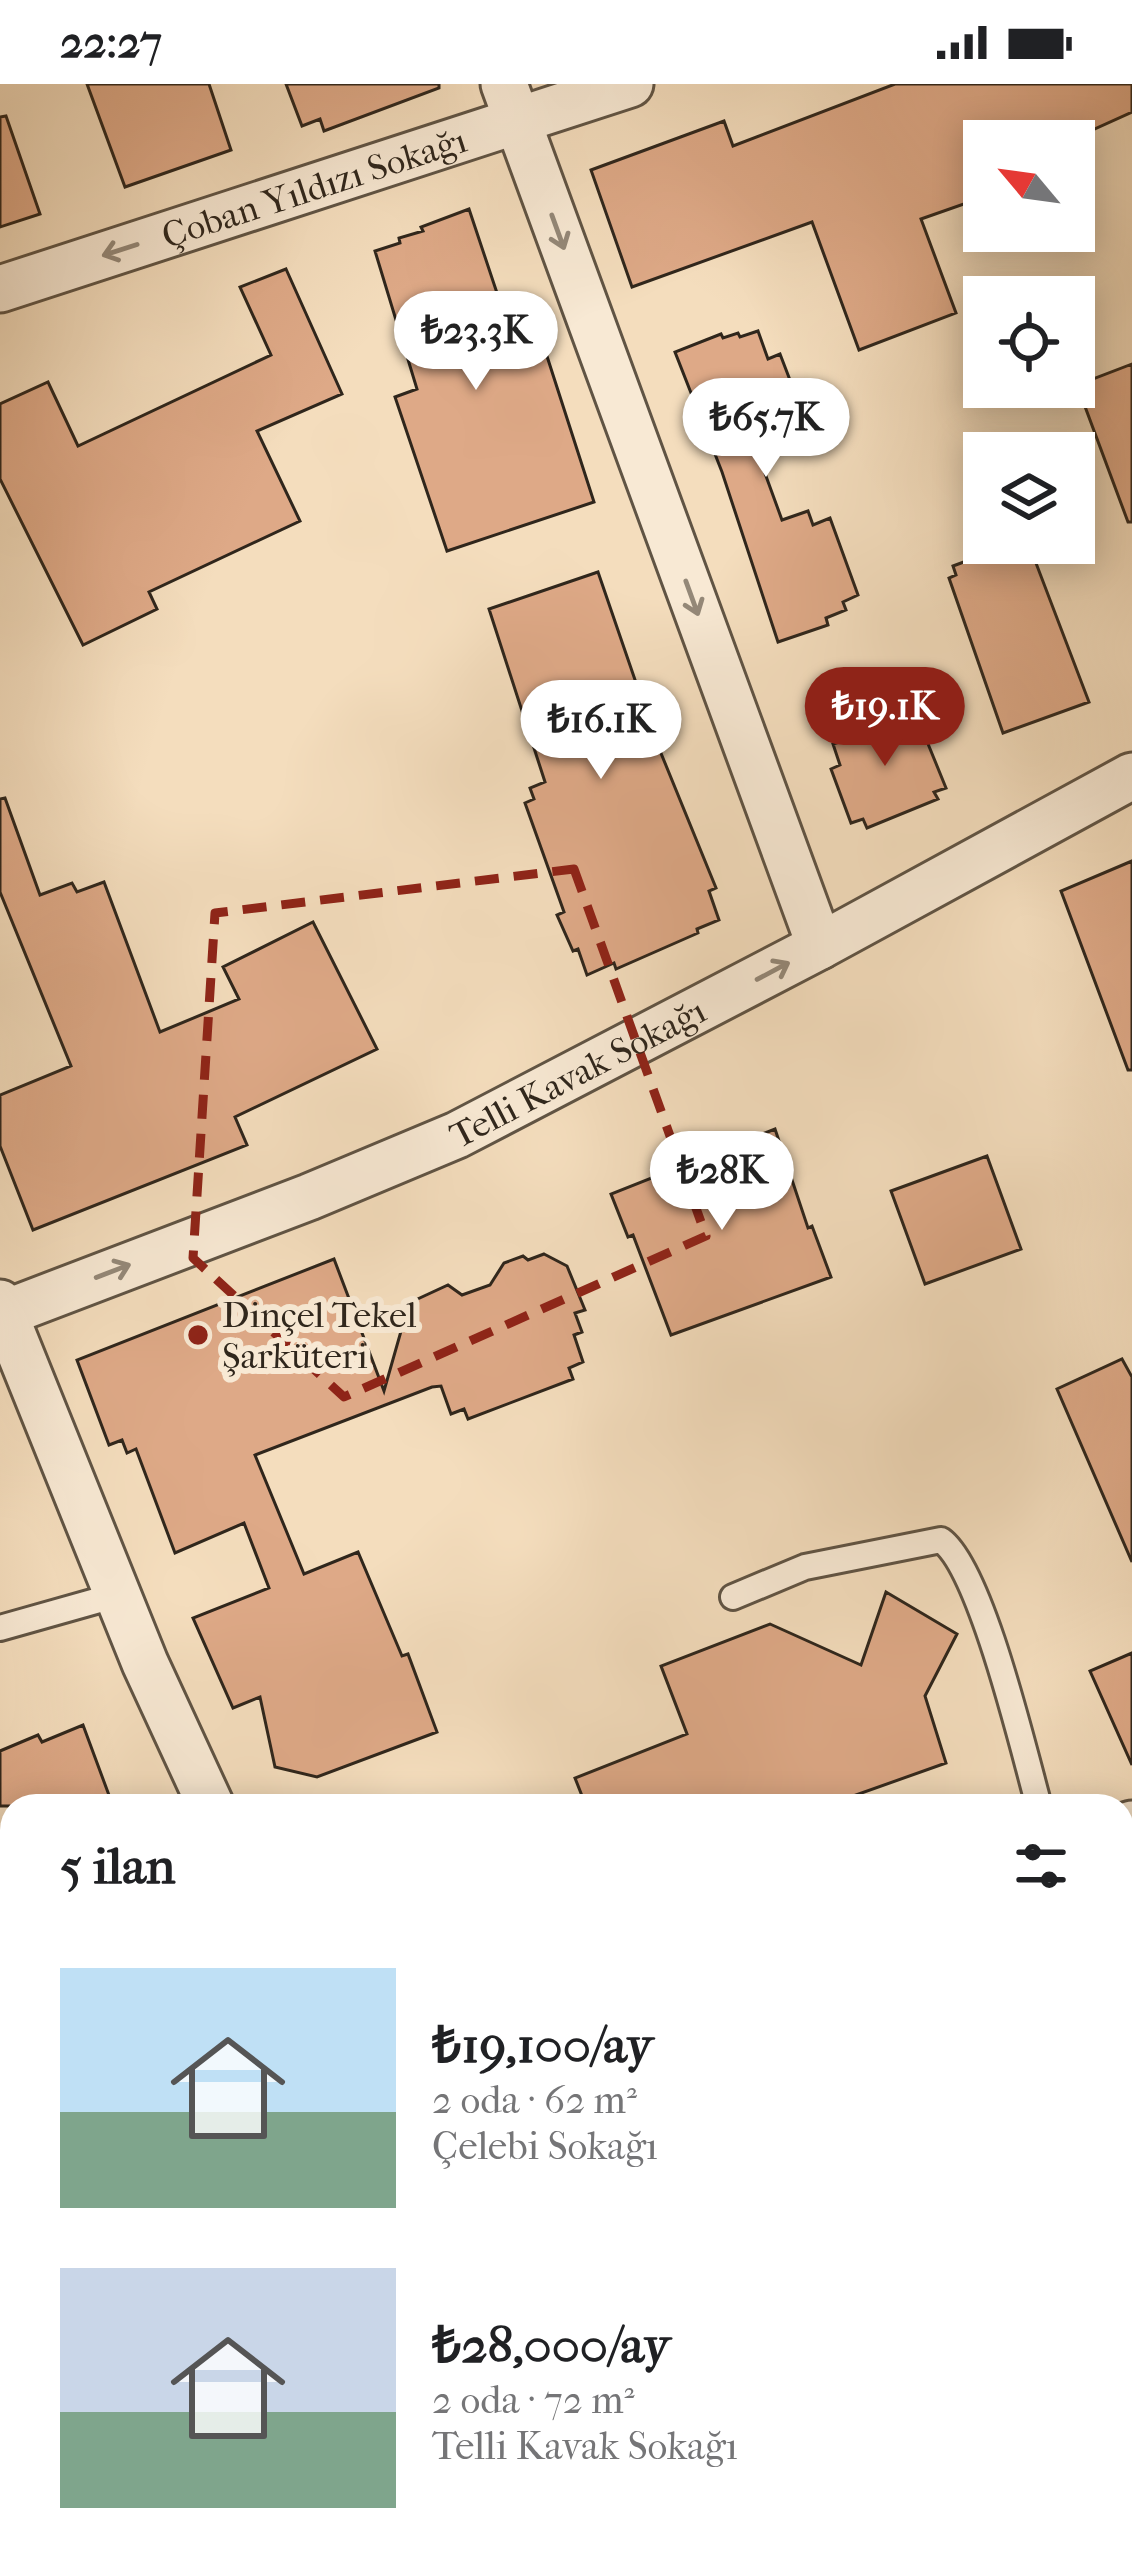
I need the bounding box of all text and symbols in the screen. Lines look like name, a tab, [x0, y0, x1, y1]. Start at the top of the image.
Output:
text: 22:27	[60, 16, 162, 69]
street label: Çoban Yıldızı Sokağı	[157, 119, 472, 258]
north arrow	[963, 120, 1095, 252]
map controls	[963, 120, 1095, 564]
one-way arrow	[549, 212, 570, 249]
one-way arrow	[102, 241, 140, 263]
button: locate	[963, 276, 1095, 408]
pin: ₺23.3K	[378, 291, 574, 393]
text: ₺23.3K	[421, 307, 531, 353]
pin: ₺65.7K	[668, 378, 864, 480]
text: ₺65.7K	[710, 394, 822, 440]
button: layers	[963, 432, 1095, 564]
one-way arrow	[683, 578, 705, 615]
pin: ₺19.1K	[787, 667, 983, 769]
pin: ₺16.1K	[503, 680, 699, 782]
text: ₺19.1K	[832, 683, 938, 729]
text: ₺16.1K	[548, 696, 654, 742]
one-way arrow	[755, 959, 790, 982]
street label: Telli Kavak Sokağı	[443, 989, 713, 1157]
pin: ₺28K	[651, 1131, 793, 1233]
text: ₺28K	[677, 1147, 767, 1193]
one-way arrow	[94, 1259, 131, 1281]
place label: Dinçel Tekel Şarküteri	[222, 1294, 417, 1377]
marker: Dinçel Tekel Şarküteri	[185, 1322, 211, 1348]
icon: filters	[1008, 1833, 1074, 1899]
text: 5 ilan	[60, 1836, 175, 1896]
text: ₺19,100/ay	[432, 2015, 653, 2075]
icon: home	[156, 2016, 300, 2160]
text: 2 oda · 62 m²	[432, 2077, 637, 2123]
text: Çelebi Sokağı	[432, 2123, 658, 2169]
text: ₺28,000/ay	[432, 2315, 670, 2375]
icon: home	[156, 2316, 300, 2460]
text: 2 oda · 72 m²	[432, 2377, 635, 2423]
text: Telli Kavak Sokağı	[432, 2423, 737, 2469]

